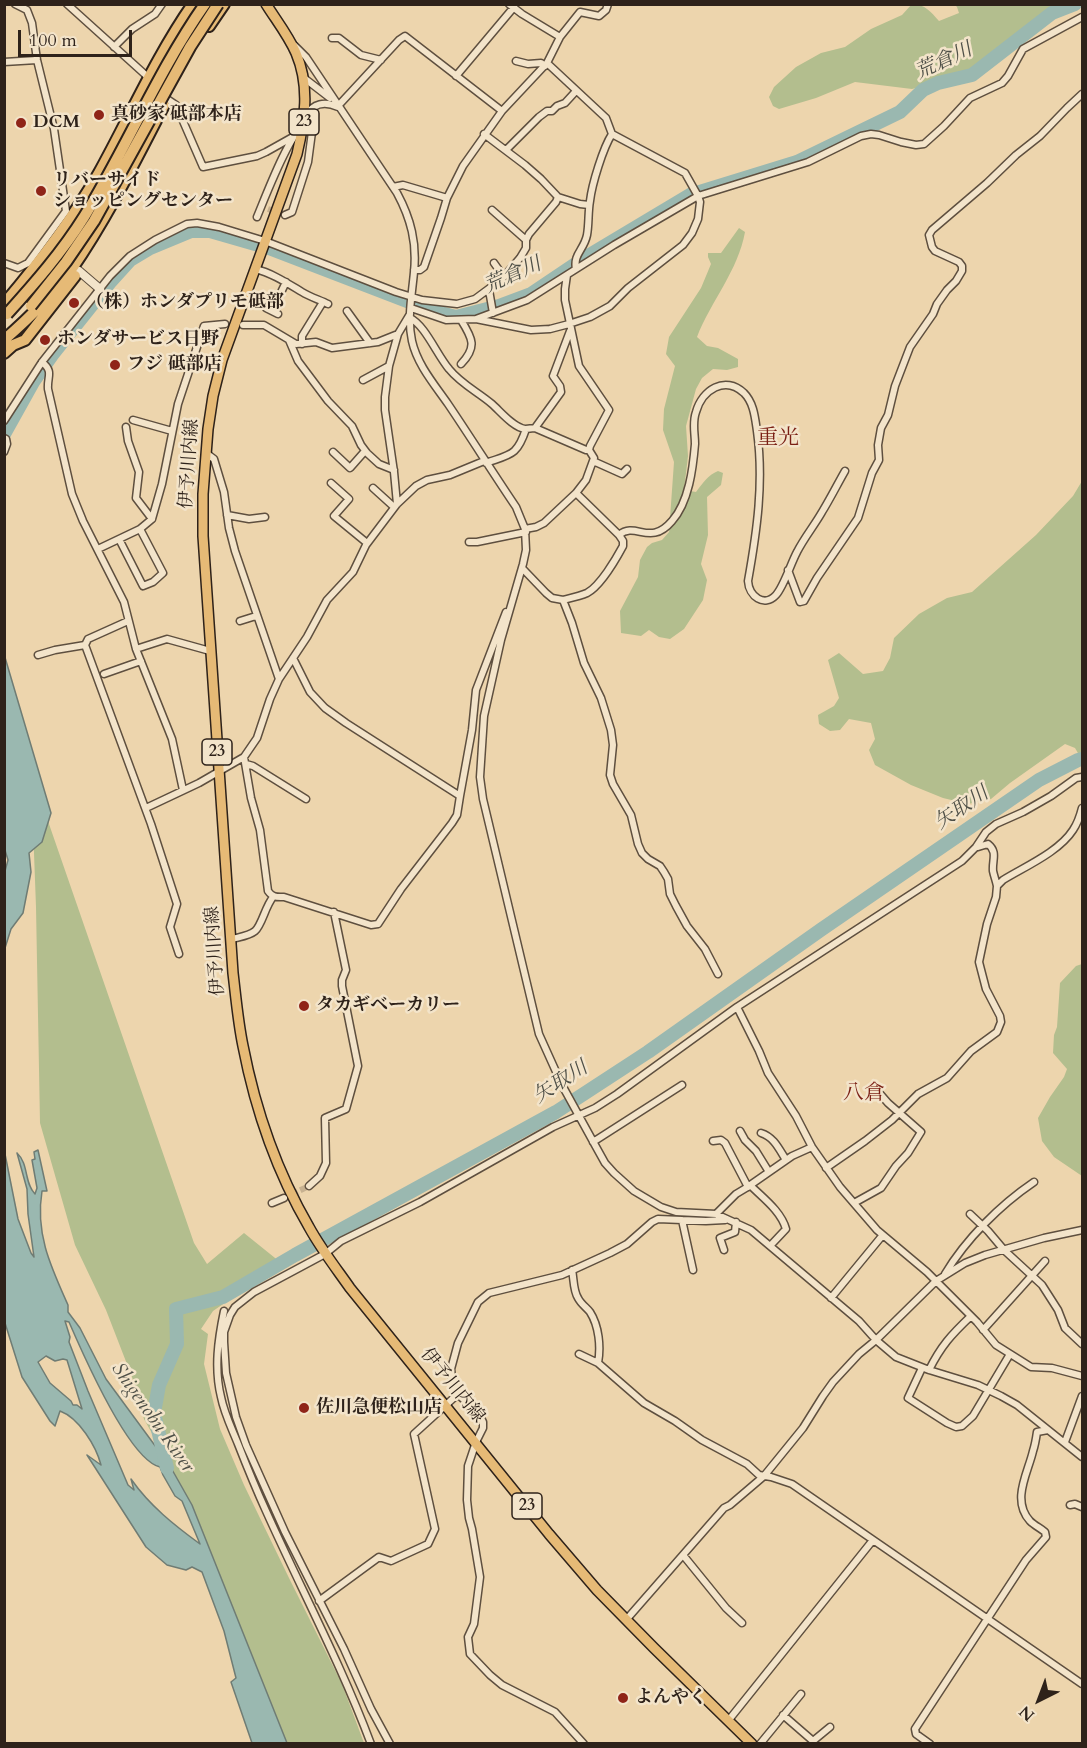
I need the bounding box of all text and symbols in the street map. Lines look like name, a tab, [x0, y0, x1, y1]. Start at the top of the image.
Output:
scale bar	[21, 18, 135, 56]
text: 100 m	[29, 28, 77, 53]
water label: 荒倉川	[912, 38, 976, 86]
place label: 真砂家 砥部本店	[111, 104, 242, 126]
marker: 真砂家 砥部本店	[92, 108, 106, 122]
road number: 23	[289, 109, 319, 135]
place label: DCM	[33, 112, 80, 134]
marker: DCM	[14, 116, 28, 130]
place label: リバーサイド ショッピングセンター	[53, 170, 233, 213]
marker: リバーサイド ショッピングセンター	[34, 184, 48, 198]
water label: 荒倉川	[481, 253, 545, 299]
place label: （株）ホンダプリモ砥部	[86, 292, 284, 314]
marker: （株）ホンダプリモ砥部	[67, 296, 81, 310]
place label: ホンダサービス日野	[57, 329, 219, 351]
marker: ホンダサービス日野	[38, 333, 52, 347]
place label: フジ 砥部店	[127, 354, 222, 376]
marker: フジ 砥部店	[108, 358, 122, 372]
street label: 伊予川内線	[176, 418, 204, 510]
district label: 重光	[757, 426, 799, 452]
road number: 23	[202, 739, 232, 765]
water label: 矢取川	[930, 782, 994, 836]
street label: 伊予川内線	[202, 905, 230, 997]
place label: タカギベーカリー	[316, 995, 460, 1017]
marker: タカギベーカリー	[297, 999, 311, 1013]
water label: 矢取川	[529, 1057, 593, 1109]
district label: 八倉	[843, 1081, 885, 1107]
street label: 伊予川内線	[415, 1344, 489, 1428]
water label: Shigenobu River	[105, 1358, 199, 1478]
place label: 佐川急便松山店	[316, 1397, 442, 1419]
marker: 佐川急便松山店	[297, 1401, 311, 1415]
road number: 23	[512, 1493, 542, 1519]
north arrow	[1009, 1670, 1069, 1730]
place label: よんやく	[635, 1687, 707, 1709]
marker: よんやく	[616, 1691, 630, 1705]
text: N	[1014, 1701, 1039, 1726]

